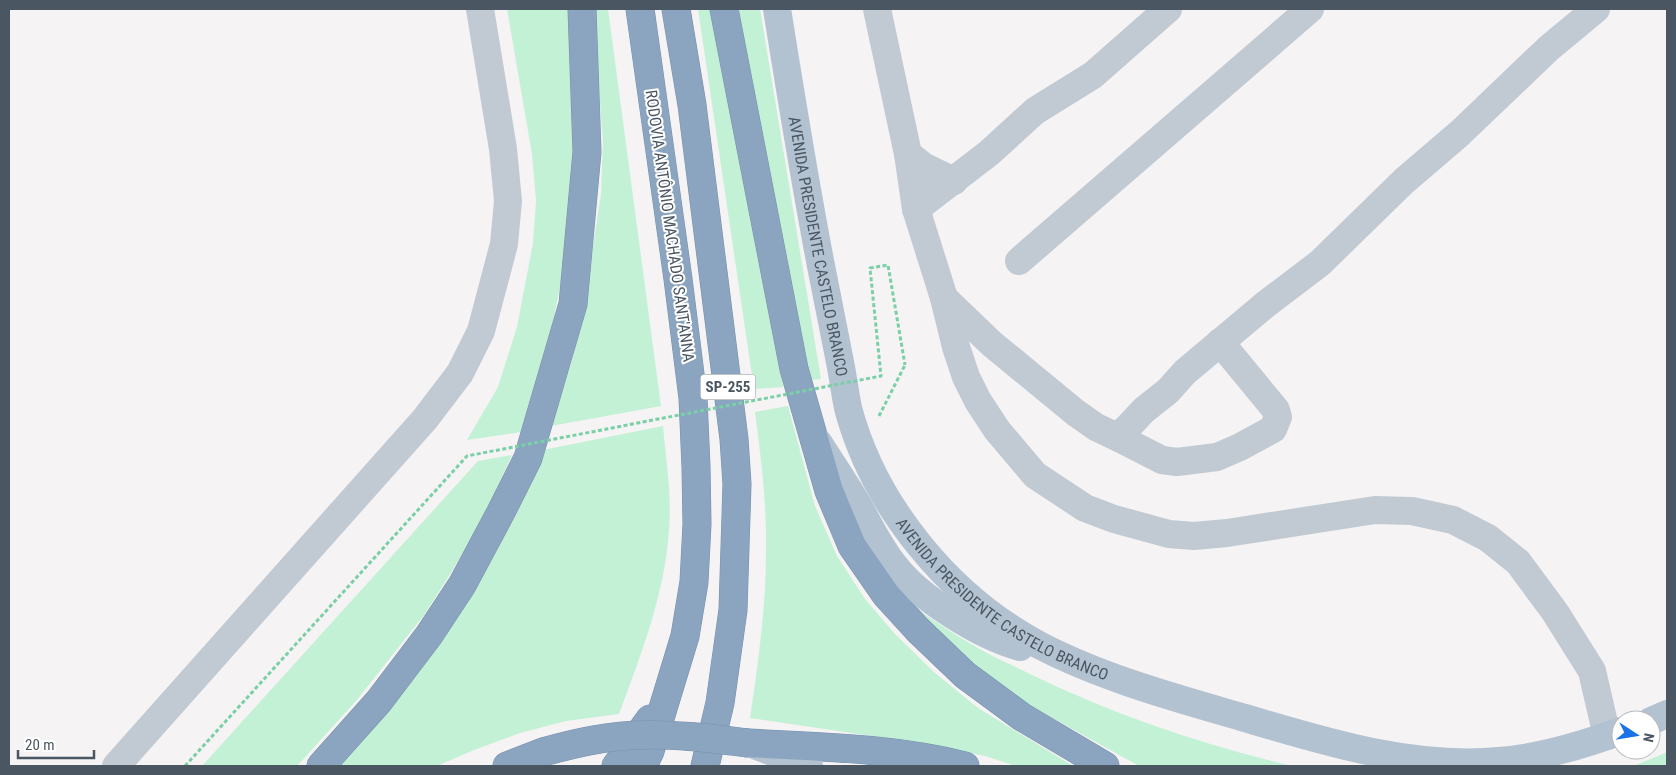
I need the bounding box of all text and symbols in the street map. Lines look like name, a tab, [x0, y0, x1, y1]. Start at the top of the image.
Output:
street label: RODOVIA ANTÔNIO MACHADO SANT'ANNA	[641, 89, 700, 363]
street label: AVENIDA PRESIDENTE CASTELO BRANCO	[785, 115, 852, 378]
road number: SP-255	[700, 374, 756, 400]
street label: AVENIDA PRESIDENTE CASTELO BRANCO	[892, 514, 1111, 684]
north arrow	[1611, 710, 1661, 760]
scale bar	[18, 728, 94, 760]
text: N	[1640, 732, 1657, 744]
text: 20 m	[25, 736, 55, 754]

